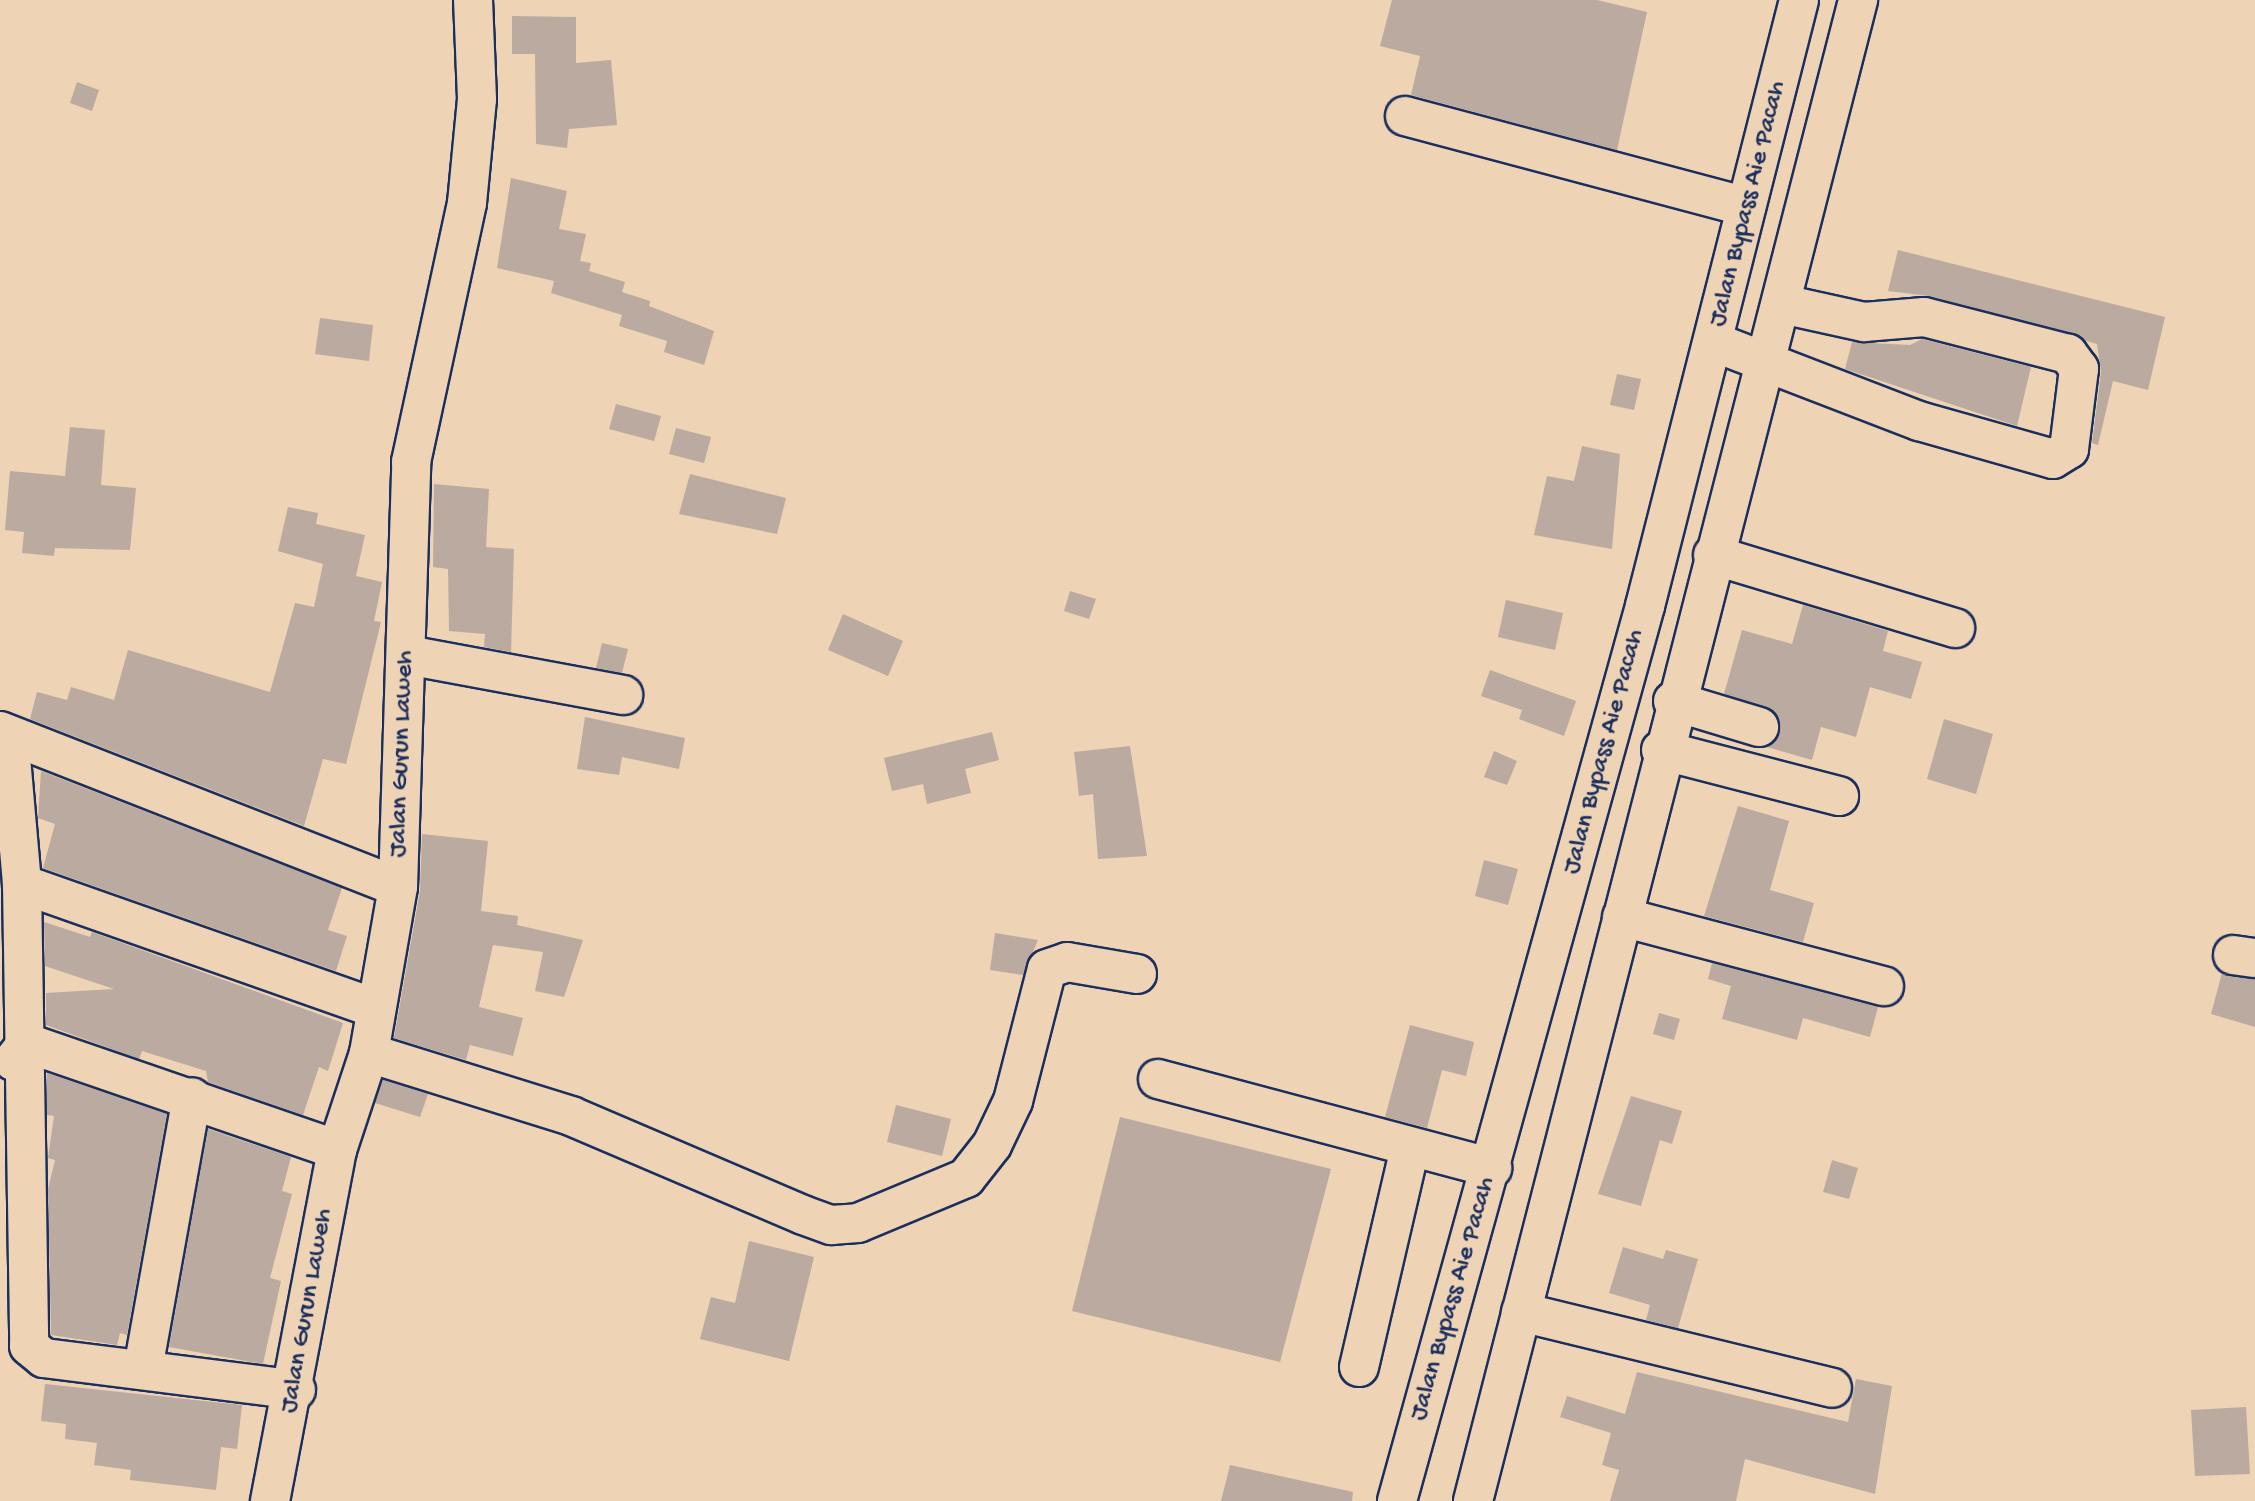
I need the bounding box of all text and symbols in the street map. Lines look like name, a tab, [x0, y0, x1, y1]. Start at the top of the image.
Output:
street label: Jalan Bypass Aie Pacah	[1703, 78, 1795, 330]
street label: Jalan Bypass Aie Pacah	[1557, 626, 1653, 878]
street label: Jalan Gurun Laweh	[384, 650, 422, 858]
street label: Jalan Bypass Aie Pacah	[1404, 1174, 1504, 1424]
street label: Jalan Gurun Laweh	[275, 1206, 341, 1416]

